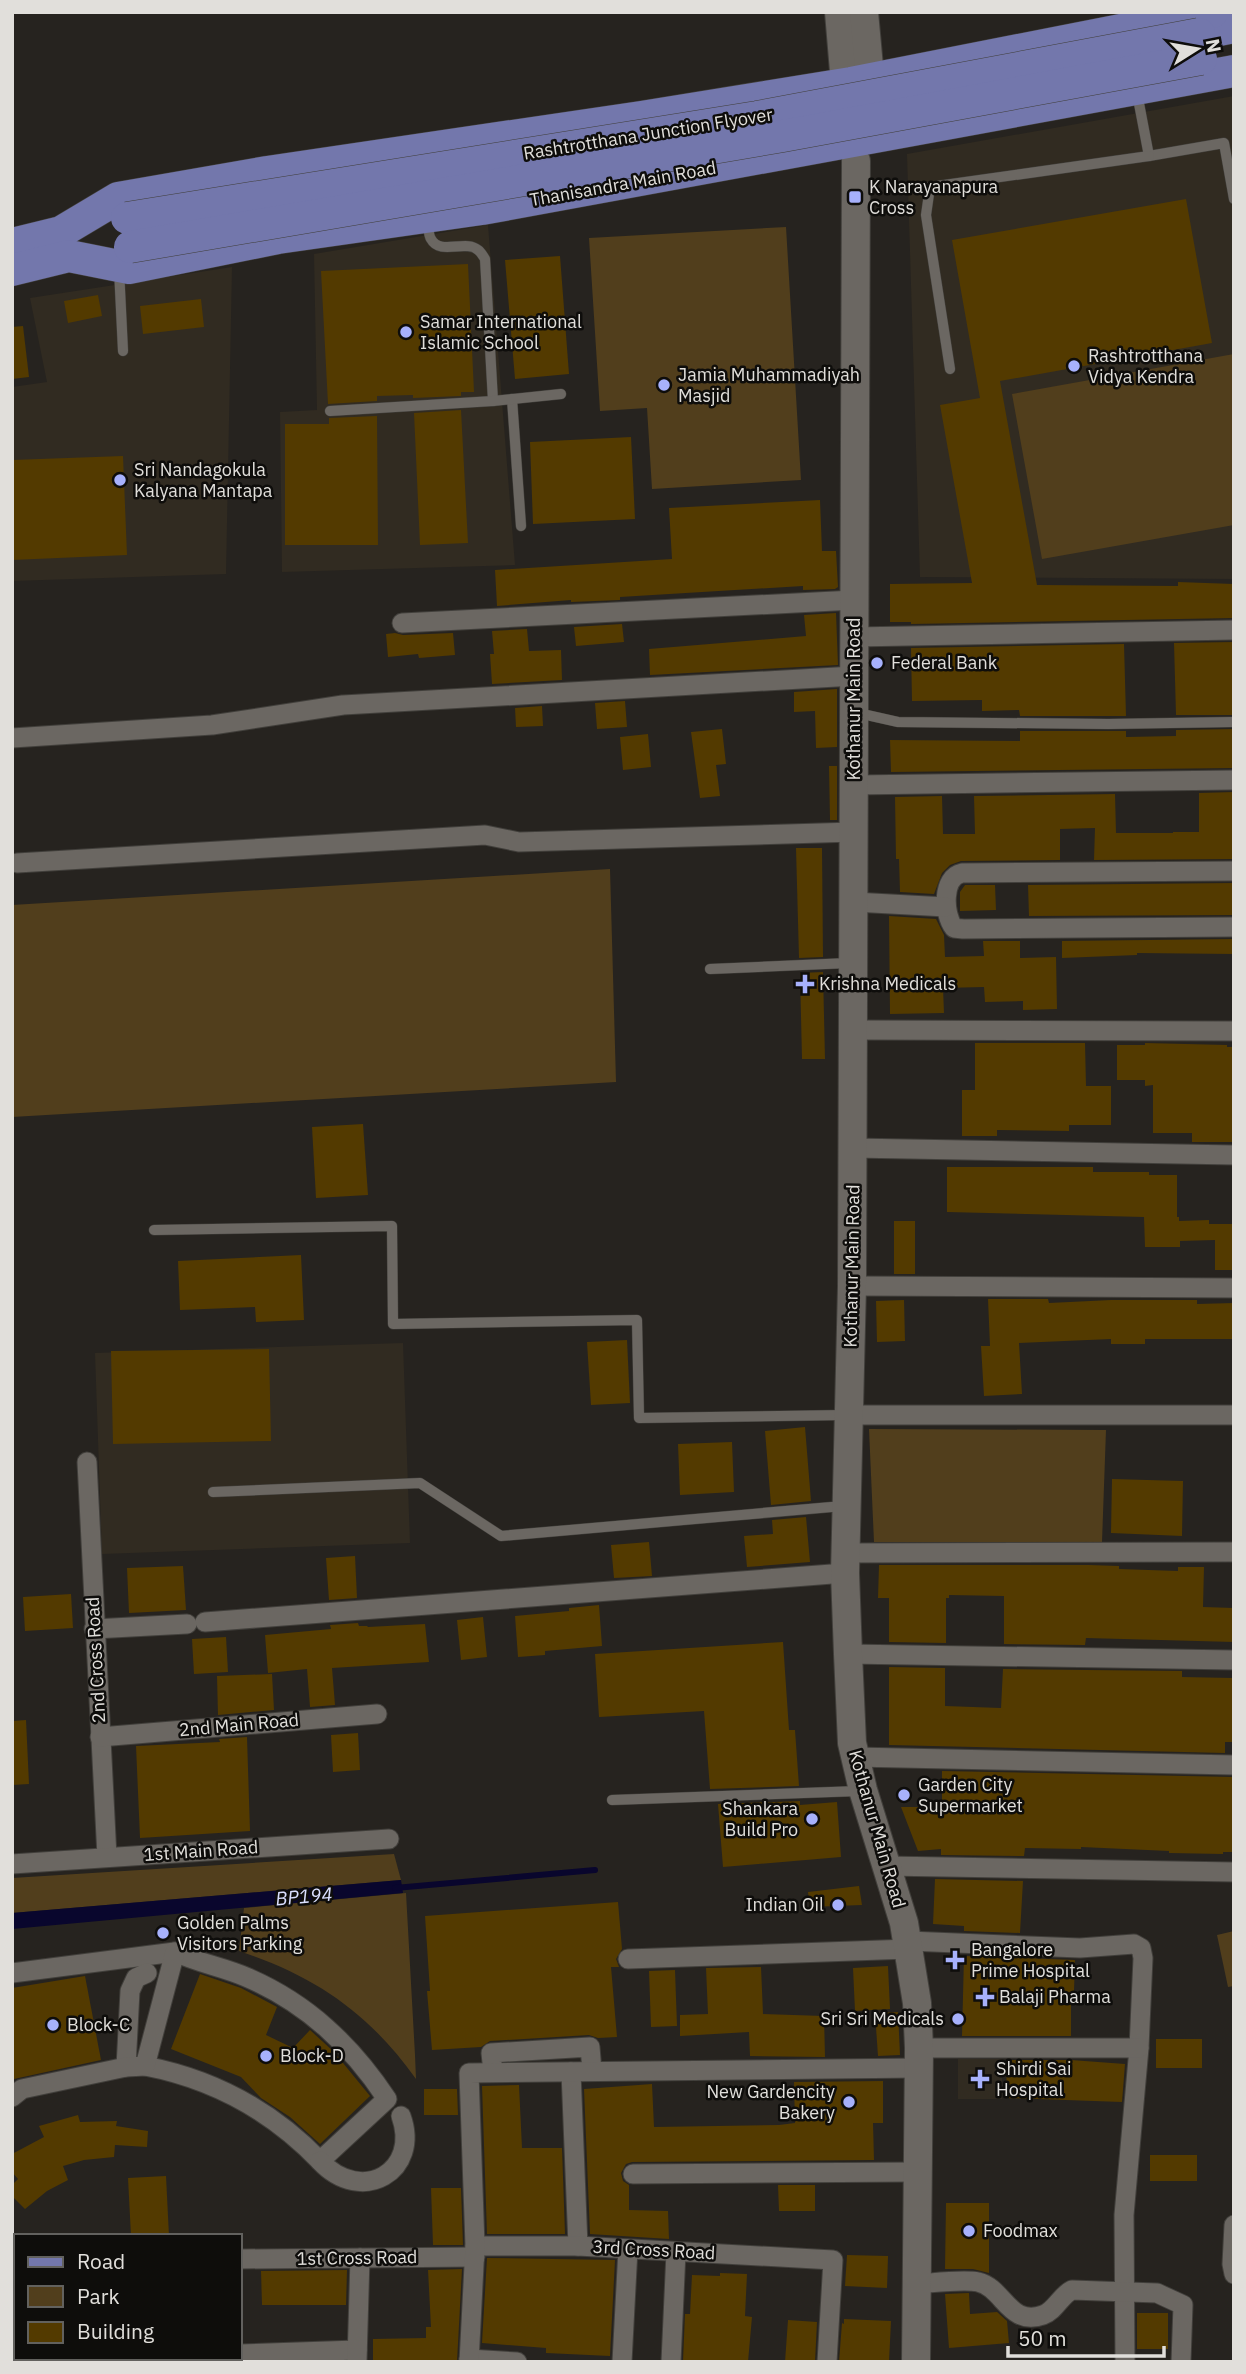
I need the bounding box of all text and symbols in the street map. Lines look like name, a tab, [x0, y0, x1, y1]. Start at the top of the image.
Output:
north arrow	[1162, 14, 1232, 84]
text: N	[1201, 37, 1227, 55]
street label: Rashtrotthana Junction Flyover	[522, 102, 775, 165]
street label: Thanisandra Main Road	[528, 156, 718, 211]
place label: K Narayanapura Cross	[869, 175, 998, 219]
marker: K Narayanapura Cross	[847, 189, 863, 205]
place label: Samar International Islamic School	[420, 310, 582, 354]
marker: Samar International Islamic School	[398, 324, 414, 340]
place label: Rashtrotthana Vidya Kendra	[1088, 344, 1203, 388]
marker: Rashtrotthana Vidya Kendra	[1066, 358, 1082, 374]
place label: Jamia Muhammadiyah Masjid	[678, 363, 860, 407]
marker: Jamia Muhammadiyah Masjid	[656, 377, 672, 393]
place label: Sri Nandagokula Kalyana Mantapa	[134, 458, 273, 502]
marker: Sri Nandagokula Kalyana Mantapa	[112, 472, 128, 488]
street label: Kothanur Main Road	[842, 617, 865, 781]
place label: Federal Bank	[891, 651, 998, 674]
marker: Federal Bank	[869, 655, 885, 671]
place label: Krishna Medicals	[819, 972, 956, 995]
marker: Krishna Medicals	[797, 976, 813, 992]
street label: Kothanur Main Road	[839, 1184, 864, 1348]
street label: 2nd Cross Road	[81, 1596, 110, 1724]
street label: 2nd Main Road	[178, 1708, 300, 1741]
street label: Kothanur Main Road	[844, 1747, 911, 1910]
place label: Garden City Supermarket	[918, 1773, 1023, 1817]
marker: Garden City Supermarket	[896, 1787, 912, 1803]
place label: Shankara Build Pro	[722, 1797, 798, 1841]
marker: Shankara Build Pro	[804, 1811, 820, 1827]
street label: 1st Main Road	[143, 1835, 259, 1866]
water label: BP194	[274, 1882, 334, 1910]
place label: Indian Oil	[745, 1893, 824, 1916]
marker: Indian Oil	[830, 1897, 846, 1913]
place label: Golden Palms Visitors Parking	[177, 1911, 303, 1955]
marker: Golden Palms Visitors Parking	[155, 1925, 171, 1941]
place label: Bangalore Prime Hospital	[971, 1938, 1090, 1982]
marker: Bangalore Prime Hospital	[945, 1950, 965, 1970]
place label: Balaji Pharma	[999, 1985, 1111, 2008]
marker: Balaji Pharma	[977, 1989, 993, 2005]
place label: Sri Sri Medicals	[821, 2007, 944, 2030]
marker: Sri Sri Medicals	[950, 2011, 966, 2027]
place label: Block-C	[67, 2013, 130, 2036]
marker: Block-C	[45, 2017, 61, 2033]
place label: Block-D	[280, 2044, 344, 2067]
marker: Block-D	[258, 2048, 274, 2064]
place label: Shirdi Sai Hospital	[996, 2057, 1071, 2101]
marker: Shirdi Sai Hospital	[970, 2069, 990, 2089]
place label: New Gardencity Bakery	[706, 2080, 835, 2124]
marker: New Gardencity Bakery	[841, 2094, 857, 2110]
place label: Foodmax	[983, 2219, 1058, 2242]
marker: Foodmax	[961, 2223, 977, 2239]
legend	[14, 2234, 242, 2360]
street label: 3rd Cross Road	[592, 2235, 716, 2264]
street label: 1st Cross Road	[296, 2245, 418, 2270]
text: Road	[77, 2247, 125, 2275]
text: Park	[77, 2282, 120, 2310]
scale bar	[1008, 2314, 1164, 2358]
text: Building	[77, 2317, 154, 2345]
text: 50 m	[1018, 2324, 1067, 2352]

